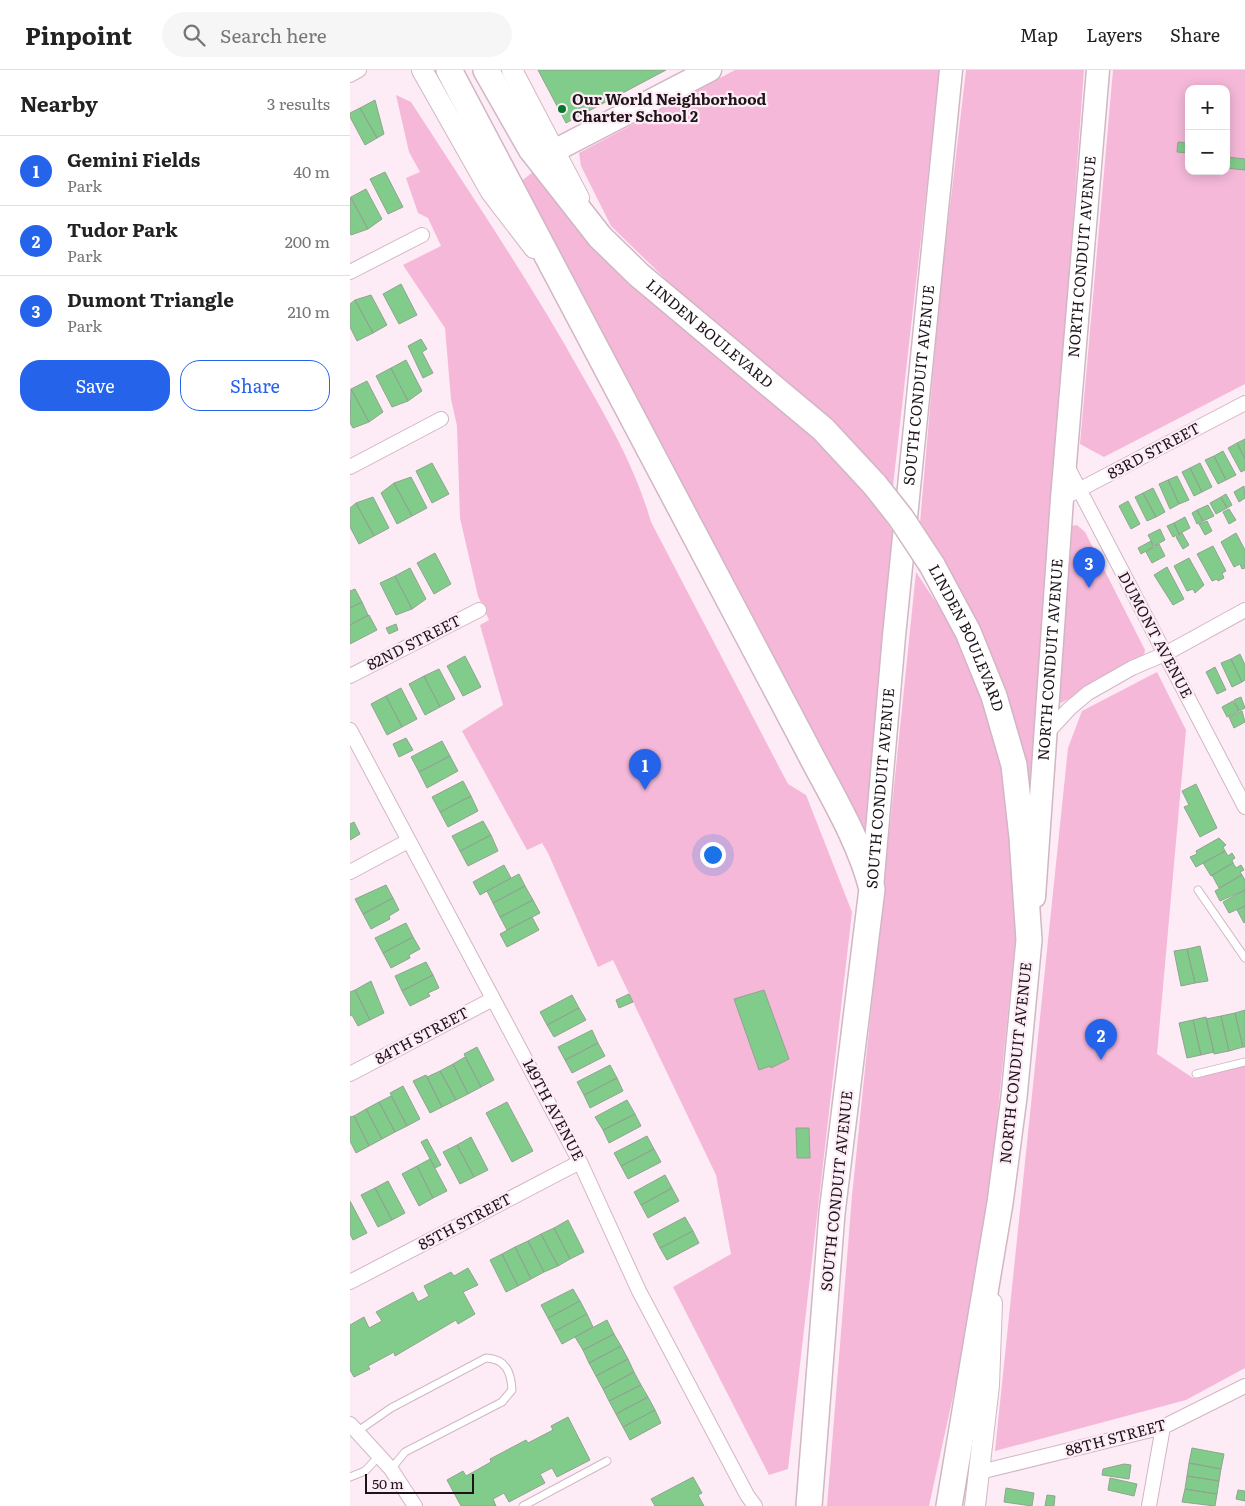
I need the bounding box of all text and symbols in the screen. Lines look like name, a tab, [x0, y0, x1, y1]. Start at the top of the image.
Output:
search box	[162, 12, 512, 57]
text: Pinpoint	[25, 17, 132, 52]
icon: search	[180, 21, 208, 49]
text: Search here	[220, 21, 327, 49]
text: Map	[1020, 21, 1058, 48]
text: Layers	[1086, 21, 1142, 48]
text: Share	[1170, 21, 1220, 48]
map controls	[1185, 85, 1230, 175]
button: +	[1185, 85, 1230, 130]
text: Nearby	[20, 87, 98, 118]
place label: Our World Neighborhood Charter School 2	[572, 87, 766, 127]
text: 3 results	[267, 91, 330, 115]
marker: Our World Neighborhood Charter School 2	[556, 103, 568, 115]
button: −	[1185, 130, 1230, 175]
text: Gemini Fields	[67, 145, 200, 173]
street label: NORTH CONDUIT AVENUE	[1061, 155, 1101, 359]
text: 1	[33, 159, 39, 183]
text: 40 m	[293, 159, 330, 183]
text: Park	[67, 173, 102, 197]
text: Tudor Park	[67, 215, 178, 243]
text: 2	[32, 229, 40, 253]
text: 200 m	[285, 229, 330, 253]
text: Park	[67, 243, 102, 267]
street label: LINDEN BOULEVARD	[642, 273, 779, 393]
street label: SOUTH CONDUIT AVENUE	[896, 284, 939, 487]
text: Dumont Triangle	[67, 285, 234, 313]
text: 3	[32, 299, 40, 323]
text: 210 m	[287, 299, 330, 323]
text: Park	[67, 313, 102, 337]
button: Save	[20, 360, 170, 411]
button: Share	[180, 360, 330, 411]
street label: 83RD STREET	[1103, 416, 1204, 484]
pin: 3	[1073, 547, 1105, 588]
street label: NORTH CONDUIT AVENUE	[1031, 558, 1068, 761]
street label: LINDEN BOULEVARD	[924, 560, 1011, 714]
street label: DUMONT AVENUE	[1113, 567, 1199, 702]
street label: 82ND STREET	[362, 608, 464, 675]
street label: SOUTH CONDUIT AVENUE	[859, 687, 899, 890]
pin: 1	[629, 749, 661, 790]
your location	[700, 842, 726, 868]
street label: NORTH CONDUIT AVENUE	[992, 961, 1037, 1165]
street label: 84TH STREET	[370, 1000, 472, 1069]
pin: 2	[1085, 1019, 1117, 1060]
street label: 149TH AVENUE	[518, 1054, 591, 1164]
street label: SOUTH CONDUIT AVENUE	[814, 1089, 857, 1292]
street label: 85TH STREET	[413, 1186, 515, 1255]
street label: 88TH STREET	[1063, 1412, 1169, 1461]
scale bar	[365, 1471, 474, 1494]
text: 50 m	[372, 1473, 404, 1493]

